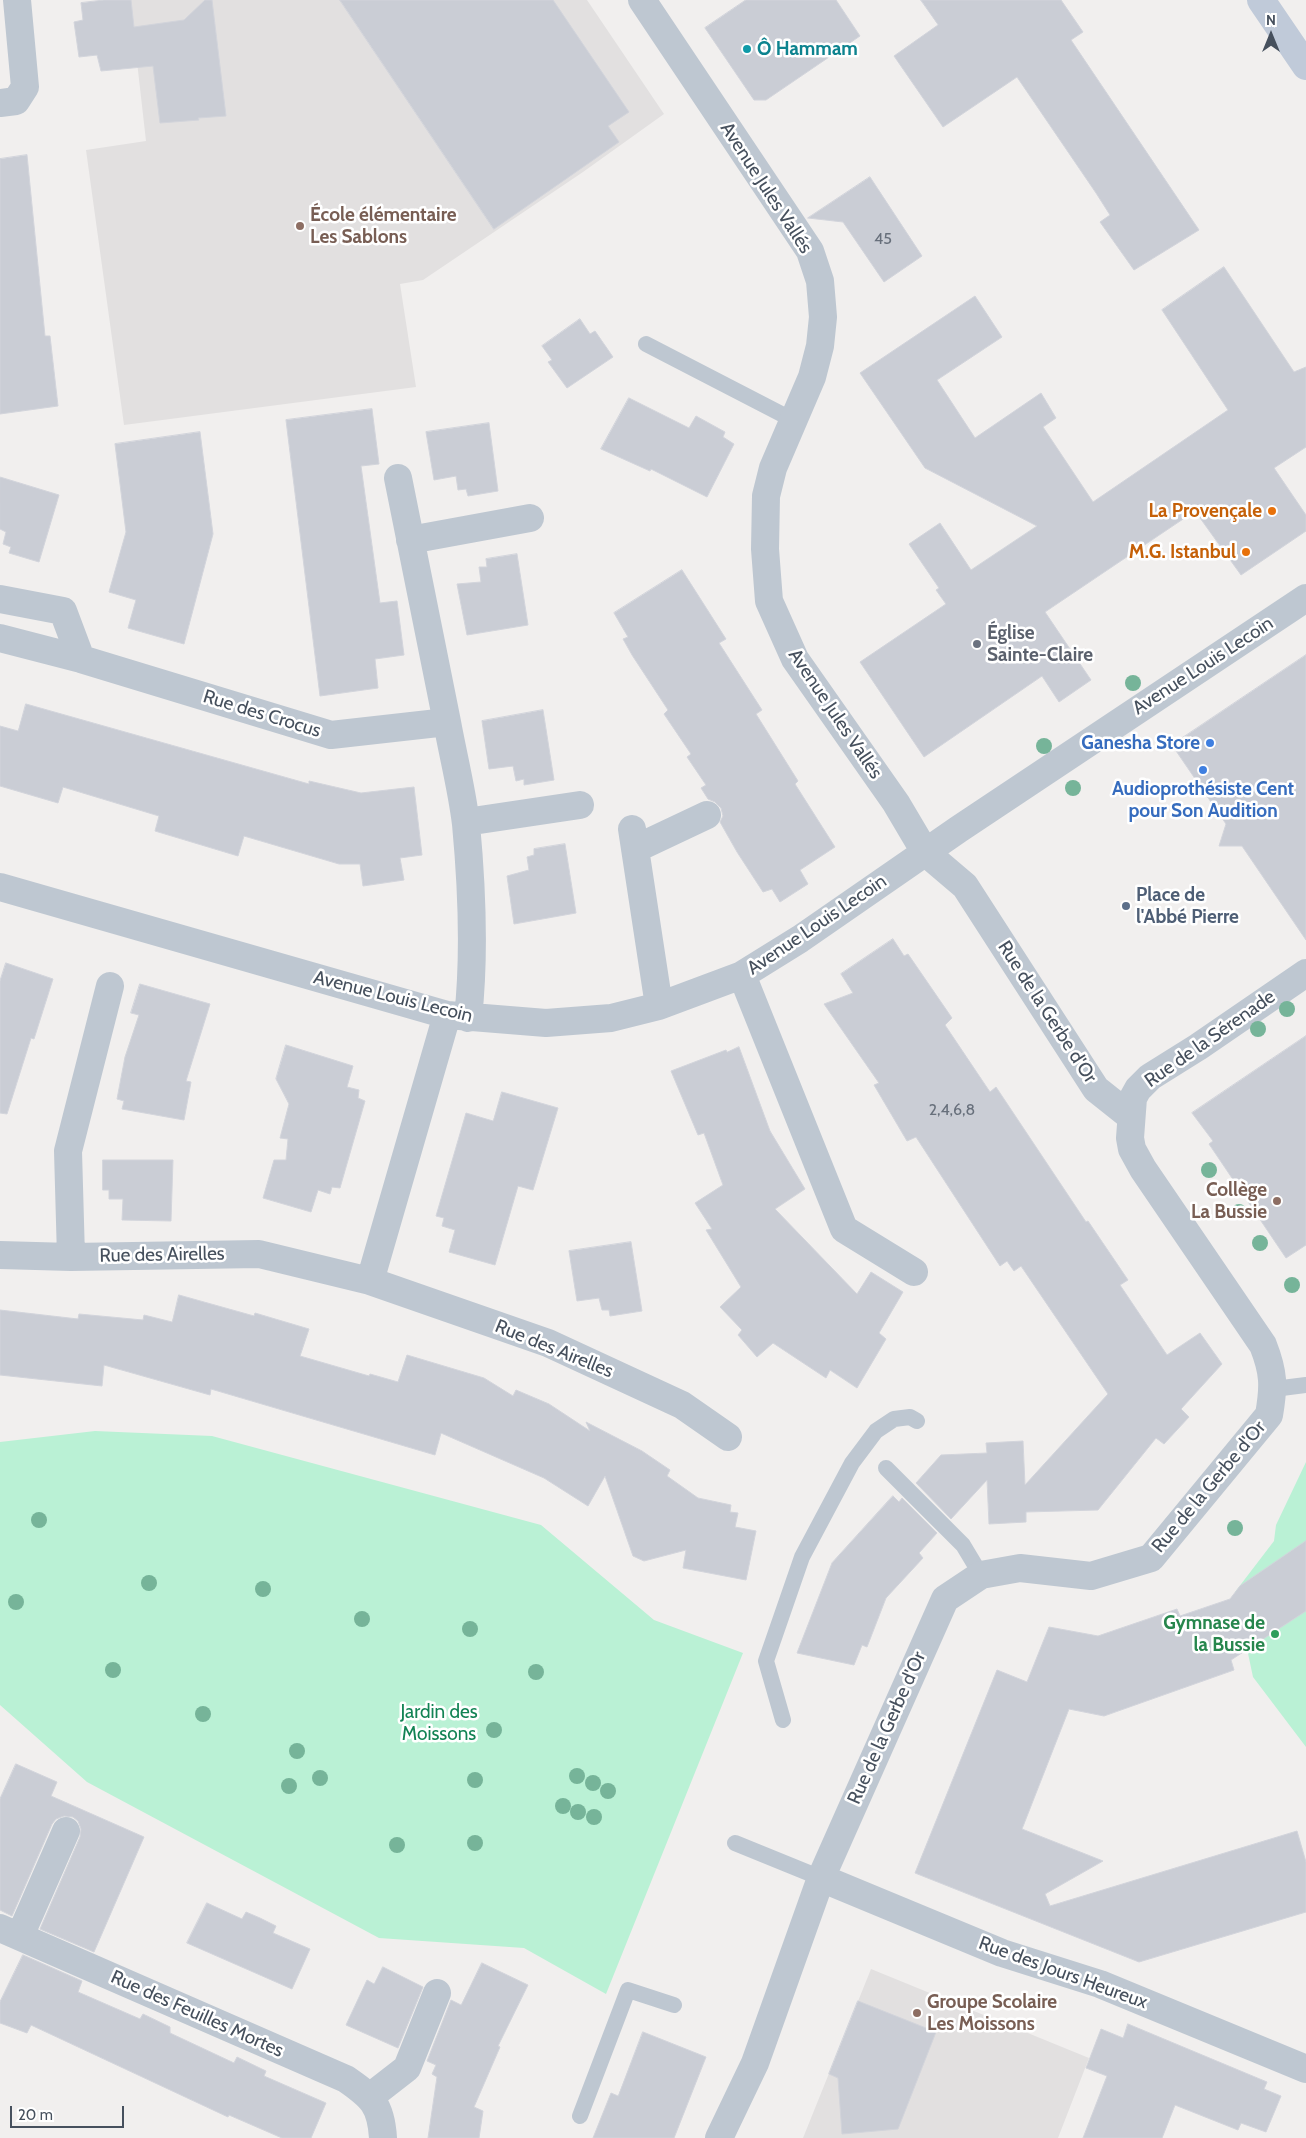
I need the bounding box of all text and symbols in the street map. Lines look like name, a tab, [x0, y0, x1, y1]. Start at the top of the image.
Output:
north arrow	[1246, 10, 1296, 60]
text: N	[1266, 11, 1276, 29]
place label: Ô Hammam	[757, 38, 858, 60]
marker: Ô Hammam	[741, 43, 753, 55]
street label: Avenue Jules Vallés	[715, 118, 817, 258]
place label: École élémentaire Les Sablons	[310, 204, 457, 248]
marker: École élémentaire Les Sablons	[294, 220, 306, 232]
house number: 45	[874, 229, 892, 249]
place label: La Provençale	[1149, 500, 1262, 522]
marker: La Provençale	[1266, 505, 1278, 517]
place label: M.G. Istanbul	[1129, 541, 1236, 563]
marker: M.G. Istanbul	[1240, 546, 1252, 558]
street label: Avenue Louis Lecoin	[1128, 612, 1278, 720]
place label: Église Sainte-Claire	[987, 622, 1093, 666]
marker: Église Sainte-Claire	[971, 638, 983, 650]
street label: Avenue Jules Vallés	[783, 645, 887, 783]
street label: Rue des Crocus	[200, 685, 324, 743]
place label: Ganesha Store	[1081, 732, 1200, 754]
marker: Ganesha Store	[1204, 737, 1216, 749]
marker: Audioprothésiste Cent pour Son Audition	[1197, 764, 1209, 776]
place label: Audioprothésiste Cent pour Son Audition	[1112, 778, 1294, 822]
street label: Avenue Louis Lecoin	[743, 870, 891, 980]
place label: Place de l'Abbé Pierre	[1136, 884, 1239, 928]
marker: Place de l'Abbé Pierre	[1120, 900, 1132, 912]
street label: Rue de la Gerbe d'Or	[993, 937, 1101, 1087]
street label: Avenue Louis Lecoin	[311, 966, 475, 1028]
street label: Rue de la Sérenade	[1140, 986, 1280, 1092]
house number: 2,4,6,8	[929, 1100, 975, 1120]
place label: Collège La Bussie	[1191, 1179, 1267, 1223]
marker: Collège La Bussie	[1271, 1195, 1283, 1207]
street label: Rue des Airelles	[99, 1243, 225, 1267]
street label: Rue des Airelles	[492, 1315, 616, 1383]
street label: Rue de la Gerbe d'Or	[1147, 1417, 1271, 1557]
place label: Gymnase de la Bussie	[1163, 1612, 1265, 1656]
marker: Gymnase de la Bussie	[1269, 1628, 1281, 1640]
street label: Rue de la Gerbe d'Or	[843, 1648, 931, 1808]
park label: Jardin des Moissons	[400, 1701, 478, 1745]
street label: Rue des Jours Heureux	[975, 1932, 1151, 2014]
street label: Rue des Feuilles Mortes	[107, 1966, 287, 2062]
place label: Groupe Scolaire Les Moissons	[927, 1991, 1057, 2035]
marker: Groupe Scolaire Les Moissons	[911, 2007, 923, 2019]
scale bar	[12, 2096, 126, 2128]
text: 20 m	[18, 2106, 53, 2124]

